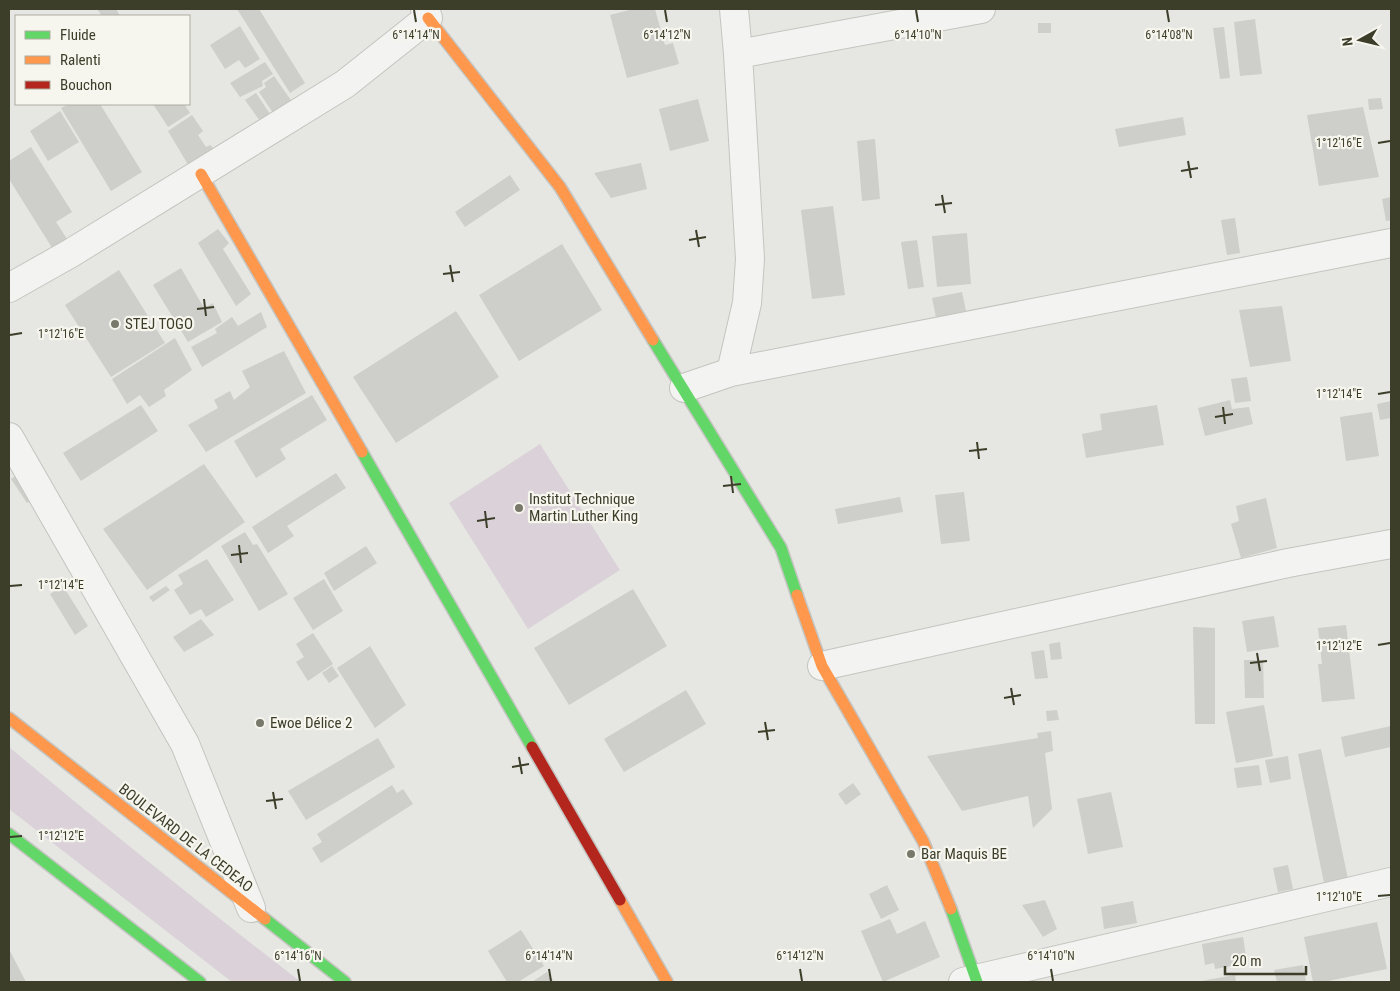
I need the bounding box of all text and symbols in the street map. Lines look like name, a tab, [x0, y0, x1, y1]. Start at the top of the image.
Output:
legend	[15, 15, 190, 105]
north arrow	[1335, 15, 1385, 65]
text: Fluide	[60, 26, 96, 44]
text: 6°14'14"N	[392, 28, 440, 42]
text: 6°14'12"N	[643, 28, 691, 42]
text: 6°14'10"N	[894, 28, 942, 42]
text: 6°14'08"N	[1145, 28, 1193, 42]
text: N	[1339, 36, 1356, 47]
text: Ralenti	[60, 51, 101, 69]
text: Bouchon	[60, 76, 112, 94]
text: 1°12'16"E	[1316, 136, 1362, 150]
place label: STEJ TOGO	[125, 315, 193, 333]
marker: STEJ TOGO	[109, 318, 121, 330]
text: 1°12'16"E	[38, 327, 84, 341]
text: 1°12'14"E	[1316, 387, 1362, 401]
place label: Institut Technique Martin Luther King	[529, 490, 638, 525]
marker: Institut Technique Martin Luther King	[513, 502, 525, 514]
text: 1°12'14"E	[38, 578, 84, 592]
text: 1°12'12"E	[1316, 639, 1362, 653]
place label: Ewoe Délice 2	[270, 714, 352, 732]
marker: Ewoe Délice 2	[254, 717, 266, 729]
street label: BOULEVARD DE LA CEDEAO	[115, 780, 257, 896]
text: 1°12'12"E	[38, 829, 84, 843]
place label: Bar Maquis BE	[921, 845, 1007, 863]
marker: Bar Maquis BE	[905, 848, 917, 860]
text: 1°12'10"E	[1316, 890, 1362, 904]
scale bar	[1225, 944, 1306, 976]
text: 6°14'16"N	[274, 949, 322, 963]
text: 6°14'14"N	[525, 949, 573, 963]
text: 6°14'12"N	[776, 949, 824, 963]
text: 6°14'10"N	[1027, 949, 1075, 963]
text: 20 m	[1232, 952, 1262, 970]

